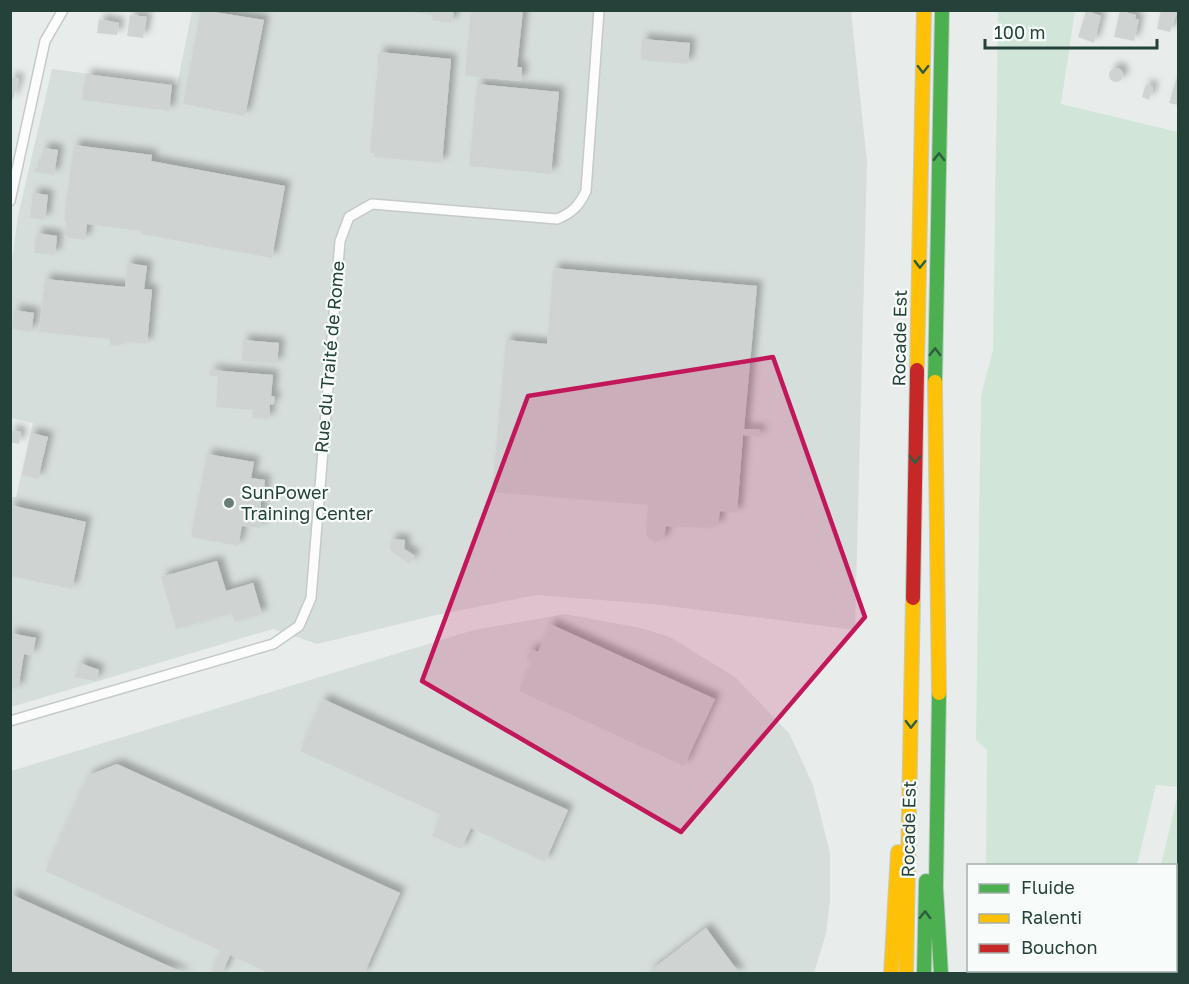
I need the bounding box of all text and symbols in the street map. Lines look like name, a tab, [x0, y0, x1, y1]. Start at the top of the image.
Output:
scale bar	[985, 12, 1158, 50]
text: 100 m	[994, 21, 1045, 43]
one-way arrow	[917, 64, 929, 73]
one-way arrow	[933, 152, 945, 161]
one-way arrow	[914, 259, 926, 268]
street label: Rue du Traité de Rome	[310, 260, 348, 454]
street label: Rocade Est	[887, 290, 911, 386]
one-way arrow	[929, 347, 942, 356]
one-way arrow	[909, 454, 922, 463]
place label: SunPower Training Center	[241, 481, 373, 524]
marker: SunPower Training Center	[222, 496, 236, 510]
one-way arrow	[904, 720, 917, 729]
street label: Rocade Est	[896, 781, 920, 877]
legend	[967, 864, 1177, 972]
text: Fluide	[1021, 876, 1075, 898]
text: Ralenti	[1021, 906, 1082, 928]
one-way arrow	[919, 911, 931, 920]
text: Bouchon	[1021, 936, 1098, 958]

